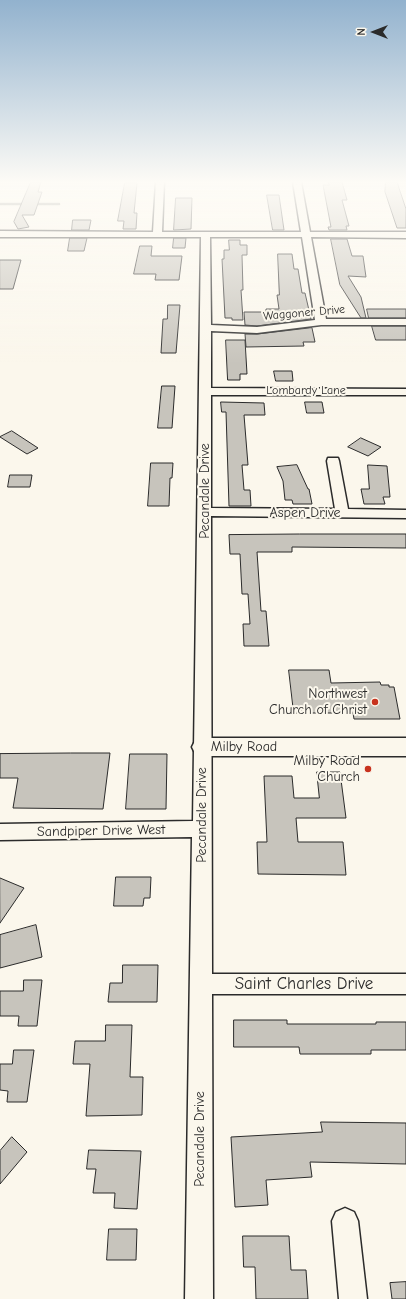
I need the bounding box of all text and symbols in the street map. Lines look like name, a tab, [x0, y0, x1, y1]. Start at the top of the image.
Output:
north arrow	[354, 12, 394, 52]
text: N	[355, 28, 368, 36]
street label: Waggoner Drive	[262, 302, 346, 324]
street label: Lombardy Lane	[266, 384, 346, 398]
street label: Pecandale Drive	[197, 443, 213, 539]
street label: Aspen Drive	[270, 505, 340, 521]
place label: Northwest Church of Christ	[269, 686, 367, 718]
marker: Northwest Church of Christ	[370, 697, 380, 707]
street label: Milby Road	[211, 739, 277, 755]
place label: Milby Road Church	[293, 753, 360, 786]
marker: Milby Road Church	[363, 764, 373, 774]
street label: Pecandale Drive	[194, 767, 210, 863]
street label: Sandpiper Drive West	[37, 821, 165, 841]
street label: Saint Charles Drive	[235, 974, 373, 994]
street label: Pecandale Drive	[192, 1091, 208, 1187]

